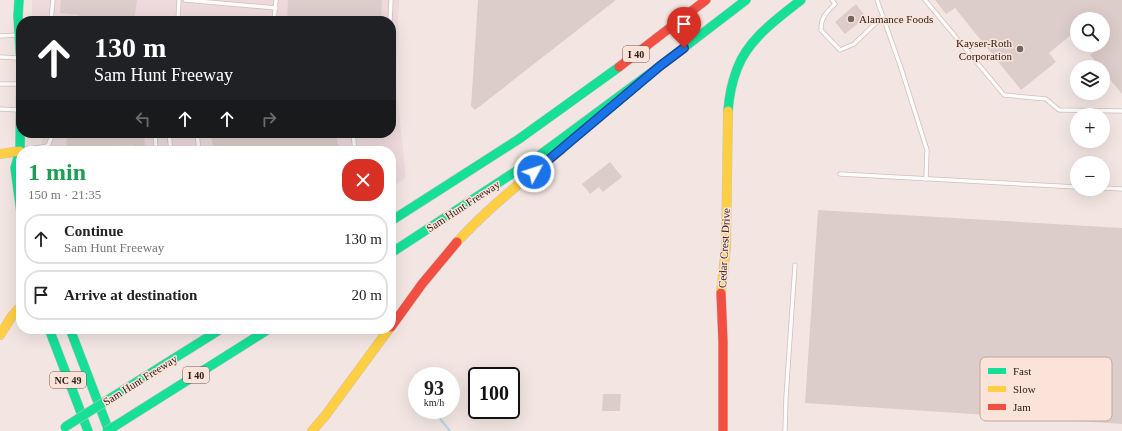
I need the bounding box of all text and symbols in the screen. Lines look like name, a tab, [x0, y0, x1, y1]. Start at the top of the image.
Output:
pin	[667, 7.0, 701, 48]
map controls	[1070, 12, 1110, 196]
button: search	[1070, 12, 1110, 52]
icon: arrive	[673, 13, 695, 35]
place label: Alamance Foods	[859, 13, 933, 25]
marker: Alamance Foods	[846, 14, 856, 24]
icon: ahead	[28, 32, 80, 84]
text: 130 m	[94, 32, 166, 63]
place label: Kayser-Roth Corporation	[956, 37, 1012, 62]
marker: Kayser-Roth Corporation	[1015, 44, 1025, 54]
road number: I 40	[623, 46, 649, 62]
button: layers	[1070, 60, 1110, 100]
text: Sam Hunt Freeway	[94, 65, 233, 85]
icon: left	[132, 108, 154, 130]
icon: ahead	[174, 108, 196, 130]
icon: ahead	[216, 108, 238, 130]
icon: right	[258, 108, 280, 130]
button: +	[1070, 108, 1110, 148]
position arrow	[513, 151, 555, 193]
button: −	[1070, 156, 1110, 196]
text: 1 min	[28, 159, 86, 185]
button: close	[342, 159, 384, 201]
street label: Sam Hunt Freeway	[424, 178, 502, 234]
text: 150 m · 21:35	[28, 187, 101, 202]
street label: Cedar Crest Drive	[716, 208, 732, 288]
text: Continue	[64, 223, 123, 239]
icon: ahead	[30, 228, 52, 250]
text: 130 m	[344, 231, 382, 247]
text: Sam Hunt Freeway	[64, 240, 164, 255]
icon: arrive	[30, 284, 52, 306]
text: Arrive at destination	[64, 287, 197, 303]
text: 20 m	[352, 287, 382, 303]
street label: Sam Hunt Freeway	[101, 352, 180, 408]
legend	[980, 357, 1112, 421]
text: Fast	[1013, 365, 1031, 377]
road number: I 40	[183, 367, 209, 383]
speed limit sign: 100	[468, 367, 520, 419]
road number: NC 49	[50, 372, 86, 388]
text: 93	[424, 377, 444, 399]
text: Slow	[1013, 383, 1036, 395]
text: km/h	[424, 397, 444, 408]
text: Jam	[1013, 401, 1031, 413]

